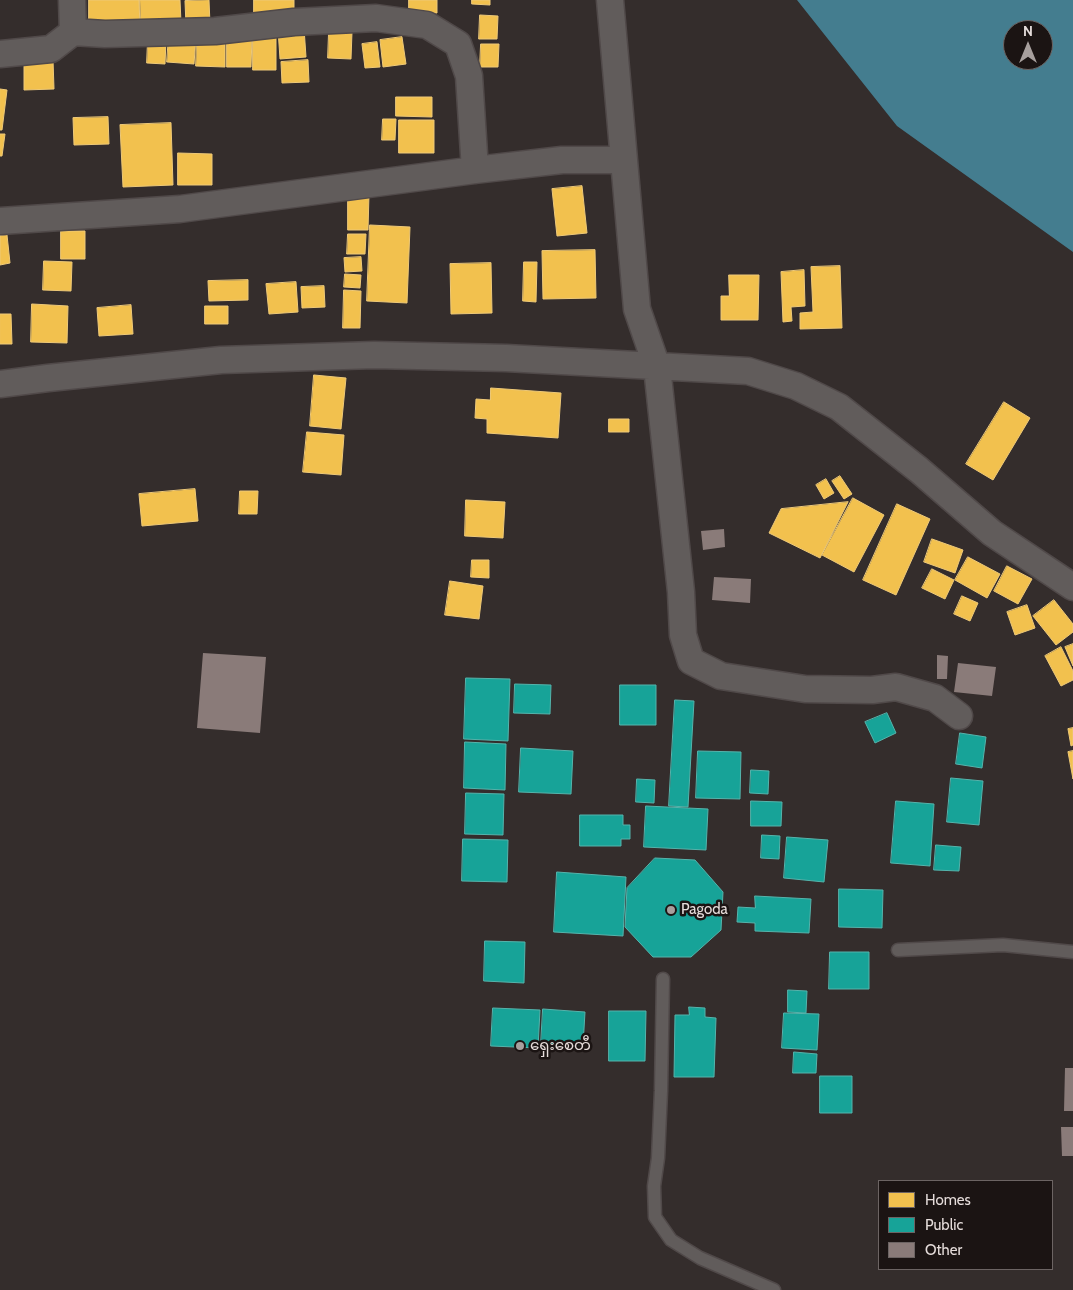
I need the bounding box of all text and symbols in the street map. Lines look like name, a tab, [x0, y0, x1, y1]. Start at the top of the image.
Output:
north arrow	[1003, 20, 1053, 70]
text: N	[1023, 22, 1033, 40]
place label: Pagoda	[681, 901, 728, 919]
marker: Pagoda	[665, 904, 677, 916]
place label: ရှေးစေတီ	[530, 1037, 591, 1055]
marker: ရှေးစေတီ	[514, 1040, 526, 1052]
legend	[878, 1180, 1053, 1270]
text: Homes	[925, 1191, 971, 1209]
text: Public	[925, 1216, 963, 1234]
text: Other	[925, 1241, 962, 1259]

